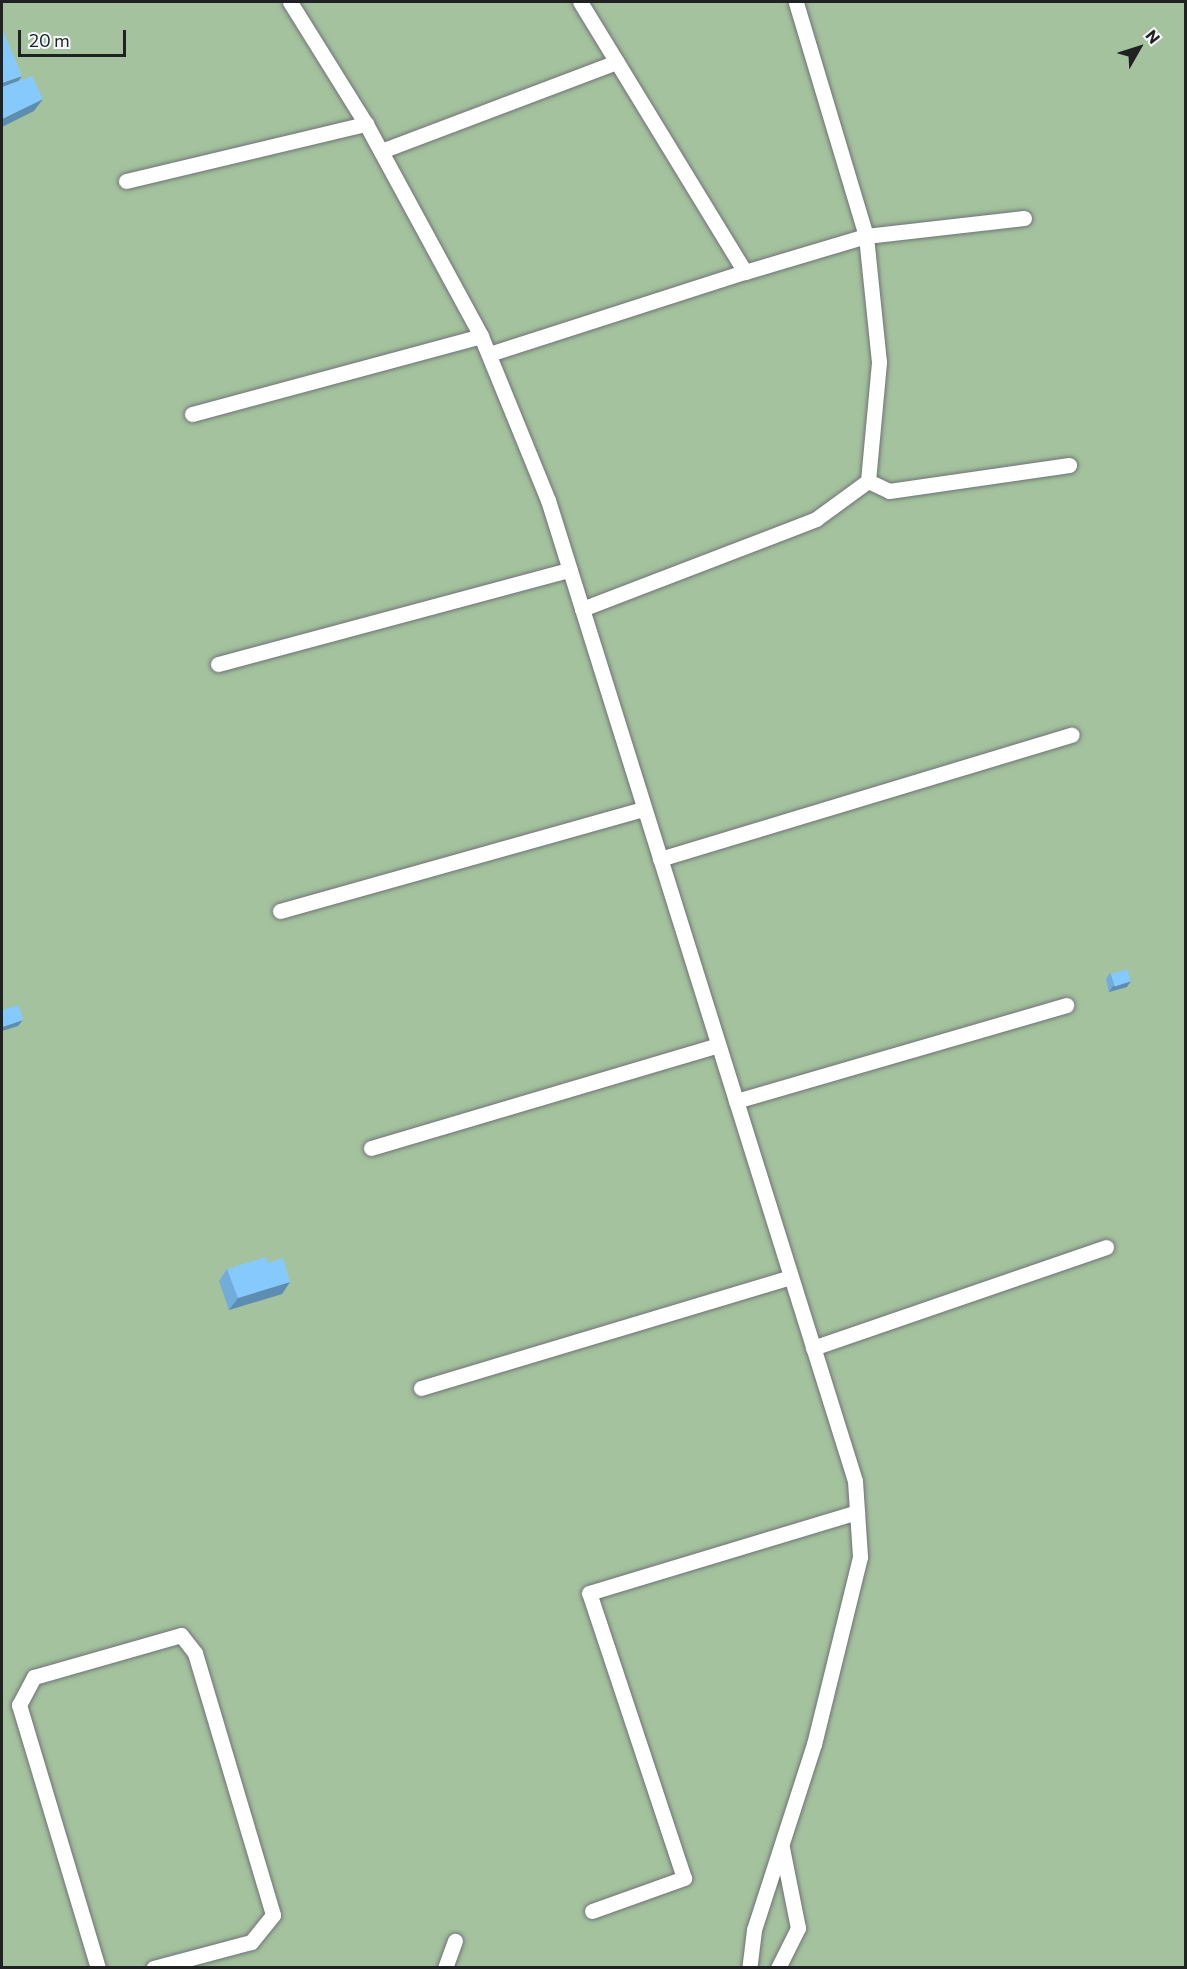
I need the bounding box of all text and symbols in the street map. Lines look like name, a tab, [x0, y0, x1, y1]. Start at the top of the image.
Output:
scale bar	[21, 18, 129, 56]
north arrow	[1109, 18, 1169, 78]
text: N	[1142, 26, 1165, 47]
text: 20 m	[29, 29, 70, 51]

